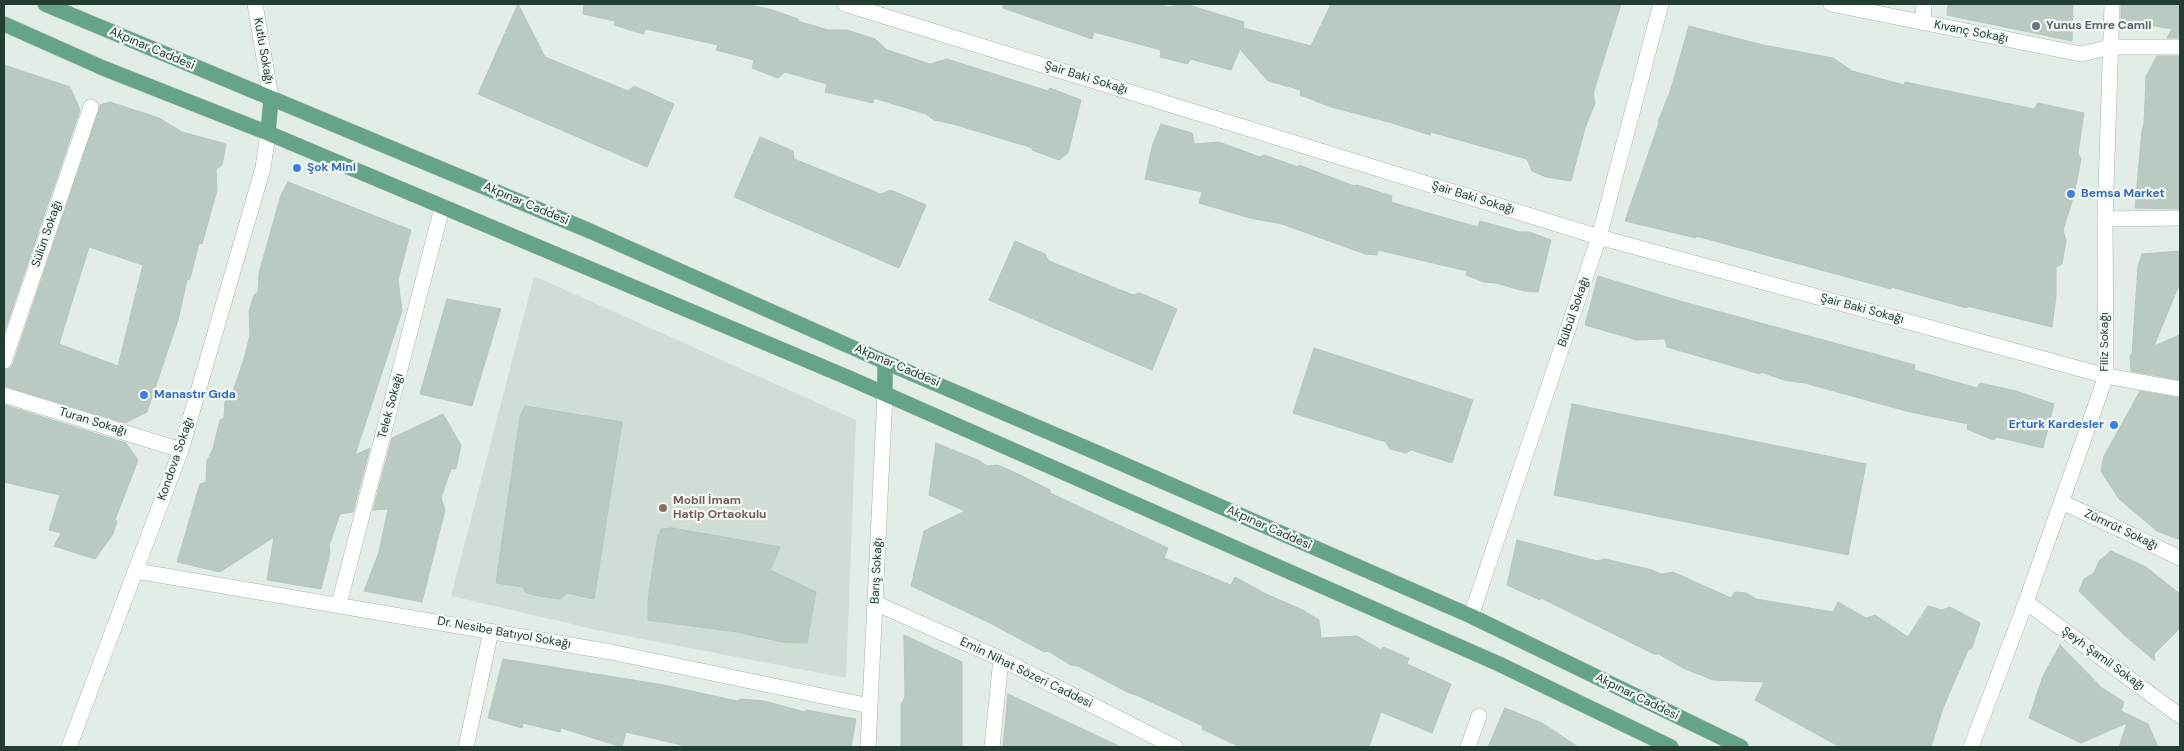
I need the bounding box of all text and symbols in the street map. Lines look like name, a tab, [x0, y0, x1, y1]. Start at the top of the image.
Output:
street label: Kutlu Sokağı	[250, 17, 276, 85]
street label: Kıvanç Sokağı	[1933, 18, 2009, 46]
place label: Yunus Emre Camii	[2046, 19, 2152, 33]
marker: Yunus Emre Camii	[2030, 20, 2042, 32]
street label: Akpınar Caddesi	[107, 25, 197, 73]
street label: Şair Baki Sokağı	[1043, 59, 1129, 97]
place label: Şok Mini	[307, 161, 356, 175]
marker: Şok Mini	[291, 162, 303, 174]
street label: Şair Baki Sokağı	[1430, 179, 1516, 217]
street label: Akpınar Caddesi	[481, 180, 571, 228]
place label: Bemsa Market	[2081, 187, 2165, 201]
marker: Bemsa Market	[2065, 188, 2077, 200]
street label: Sülün Sokağı	[29, 199, 65, 269]
street label: Bülbül Sokağı	[1555, 275, 1593, 349]
street label: Şair Baki Sokağı	[1819, 291, 1905, 327]
street label: Filiz Sokağı	[2098, 312, 2112, 372]
street label: Akpınar Caddesi	[852, 342, 942, 390]
street label: Telek Sokağı	[375, 372, 407, 440]
place label: Manastır Gıda	[154, 388, 236, 402]
marker: Manastır Gıda	[138, 389, 150, 401]
street label: Turan Sokağı	[57, 405, 129, 439]
street label: Kondova Sokağı	[155, 416, 197, 502]
place label: Erturk Kardesler	[2009, 418, 2104, 432]
marker: Erturk Kardesler	[2108, 419, 2120, 431]
place label: Mobil İmam Hatip Ortaokulu	[673, 494, 766, 522]
marker: Mobil İmam Hatip Ortaokulu	[657, 502, 669, 514]
street label: Akpınar Caddesi	[1224, 503, 1314, 553]
street label: Zümrüt Sokağı	[2082, 507, 2160, 553]
street label: Barış Sokağı	[868, 538, 886, 604]
street label: Dr. Nesibe Batıyol Sokağı	[436, 614, 572, 652]
street label: Şeyh Şamil Sokağı	[2059, 624, 2147, 694]
street label: Emin Nihat Sözeri Caddesi	[957, 635, 1095, 711]
street label: Akpınar Caddesi	[1593, 671, 1681, 723]

